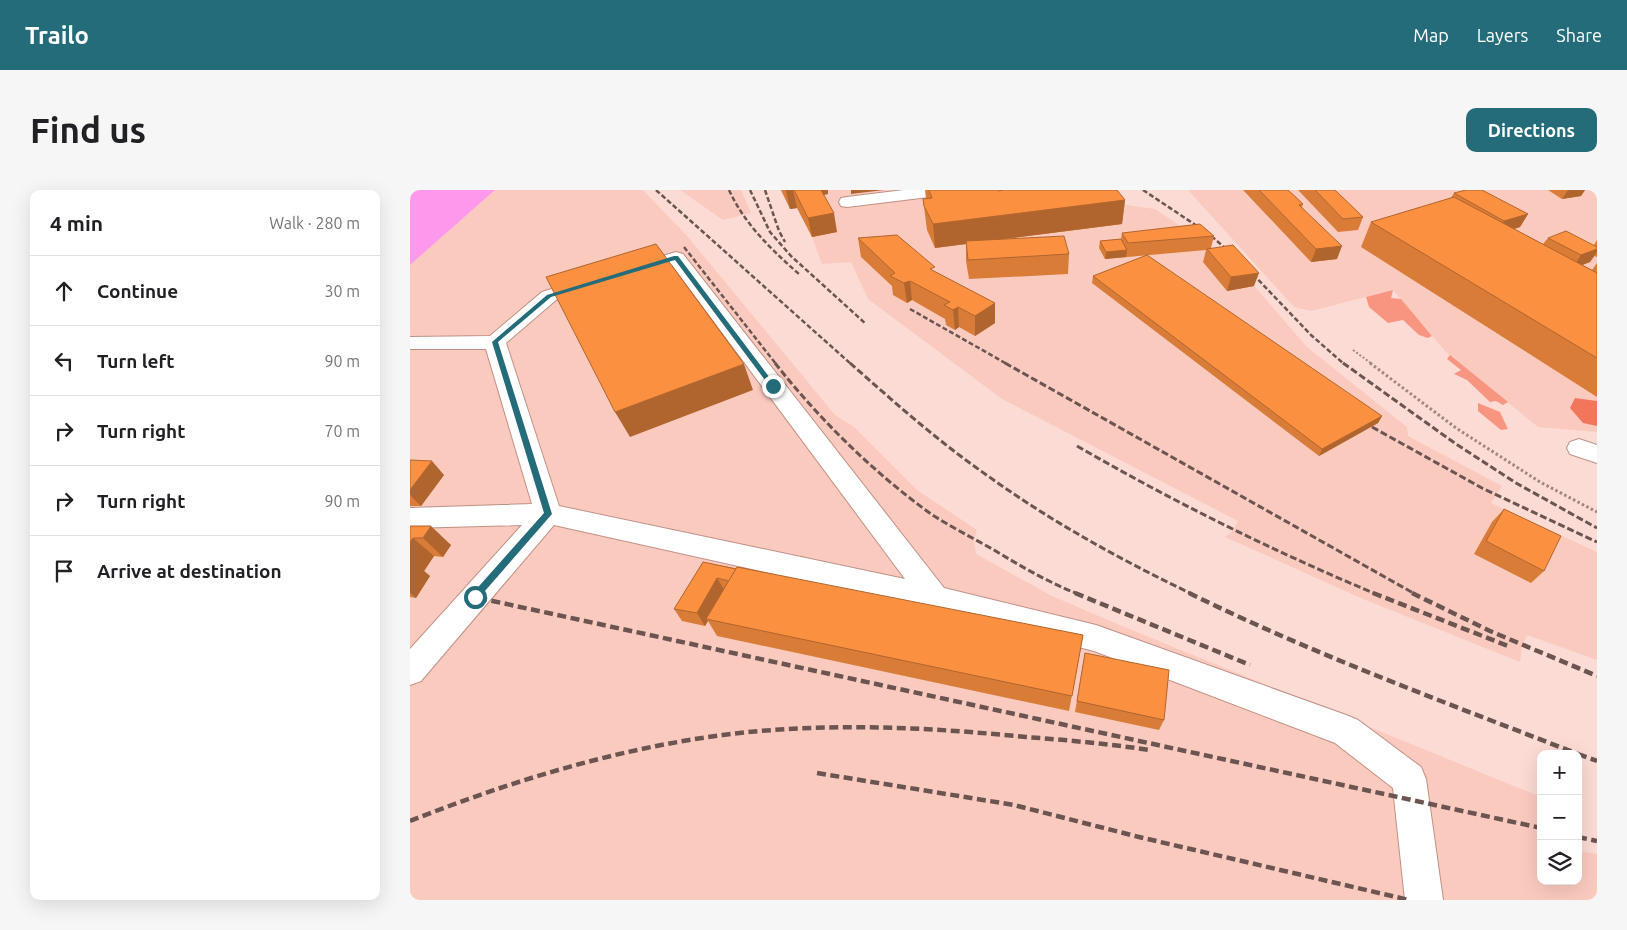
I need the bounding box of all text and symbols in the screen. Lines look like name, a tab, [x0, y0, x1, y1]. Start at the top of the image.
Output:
text: Trailo	[25, 22, 89, 49]
text: Map	[1413, 25, 1449, 45]
text: Layers	[1477, 25, 1528, 45]
text: Share	[1556, 25, 1602, 45]
button: Directions	[1466, 108, 1597, 152]
text: Find us	[30, 110, 146, 150]
text: 4 min	[50, 211, 103, 235]
text: Walk · 280 m	[269, 214, 360, 232]
icon: ahead	[50, 277, 78, 305]
text: Continue	[97, 280, 178, 302]
text: 30 m	[324, 282, 360, 300]
icon: left	[50, 347, 78, 375]
text: Turn left	[97, 350, 175, 372]
text: 90 m	[324, 352, 360, 370]
route end	[762, 375, 785, 398]
icon: right	[50, 417, 78, 445]
text: Turn right	[97, 420, 185, 442]
text: 70 m	[324, 422, 360, 440]
icon: right	[50, 487, 78, 515]
text: Turn right	[97, 490, 185, 512]
text: 90 m	[324, 492, 360, 510]
icon: arrive	[50, 557, 78, 585]
text: Arrive at destination	[97, 560, 282, 582]
route start	[464, 586, 487, 609]
map controls	[1537, 750, 1582, 885]
button: +	[1537, 750, 1582, 795]
button: −	[1537, 795, 1582, 840]
button: layers	[1537, 840, 1582, 885]

